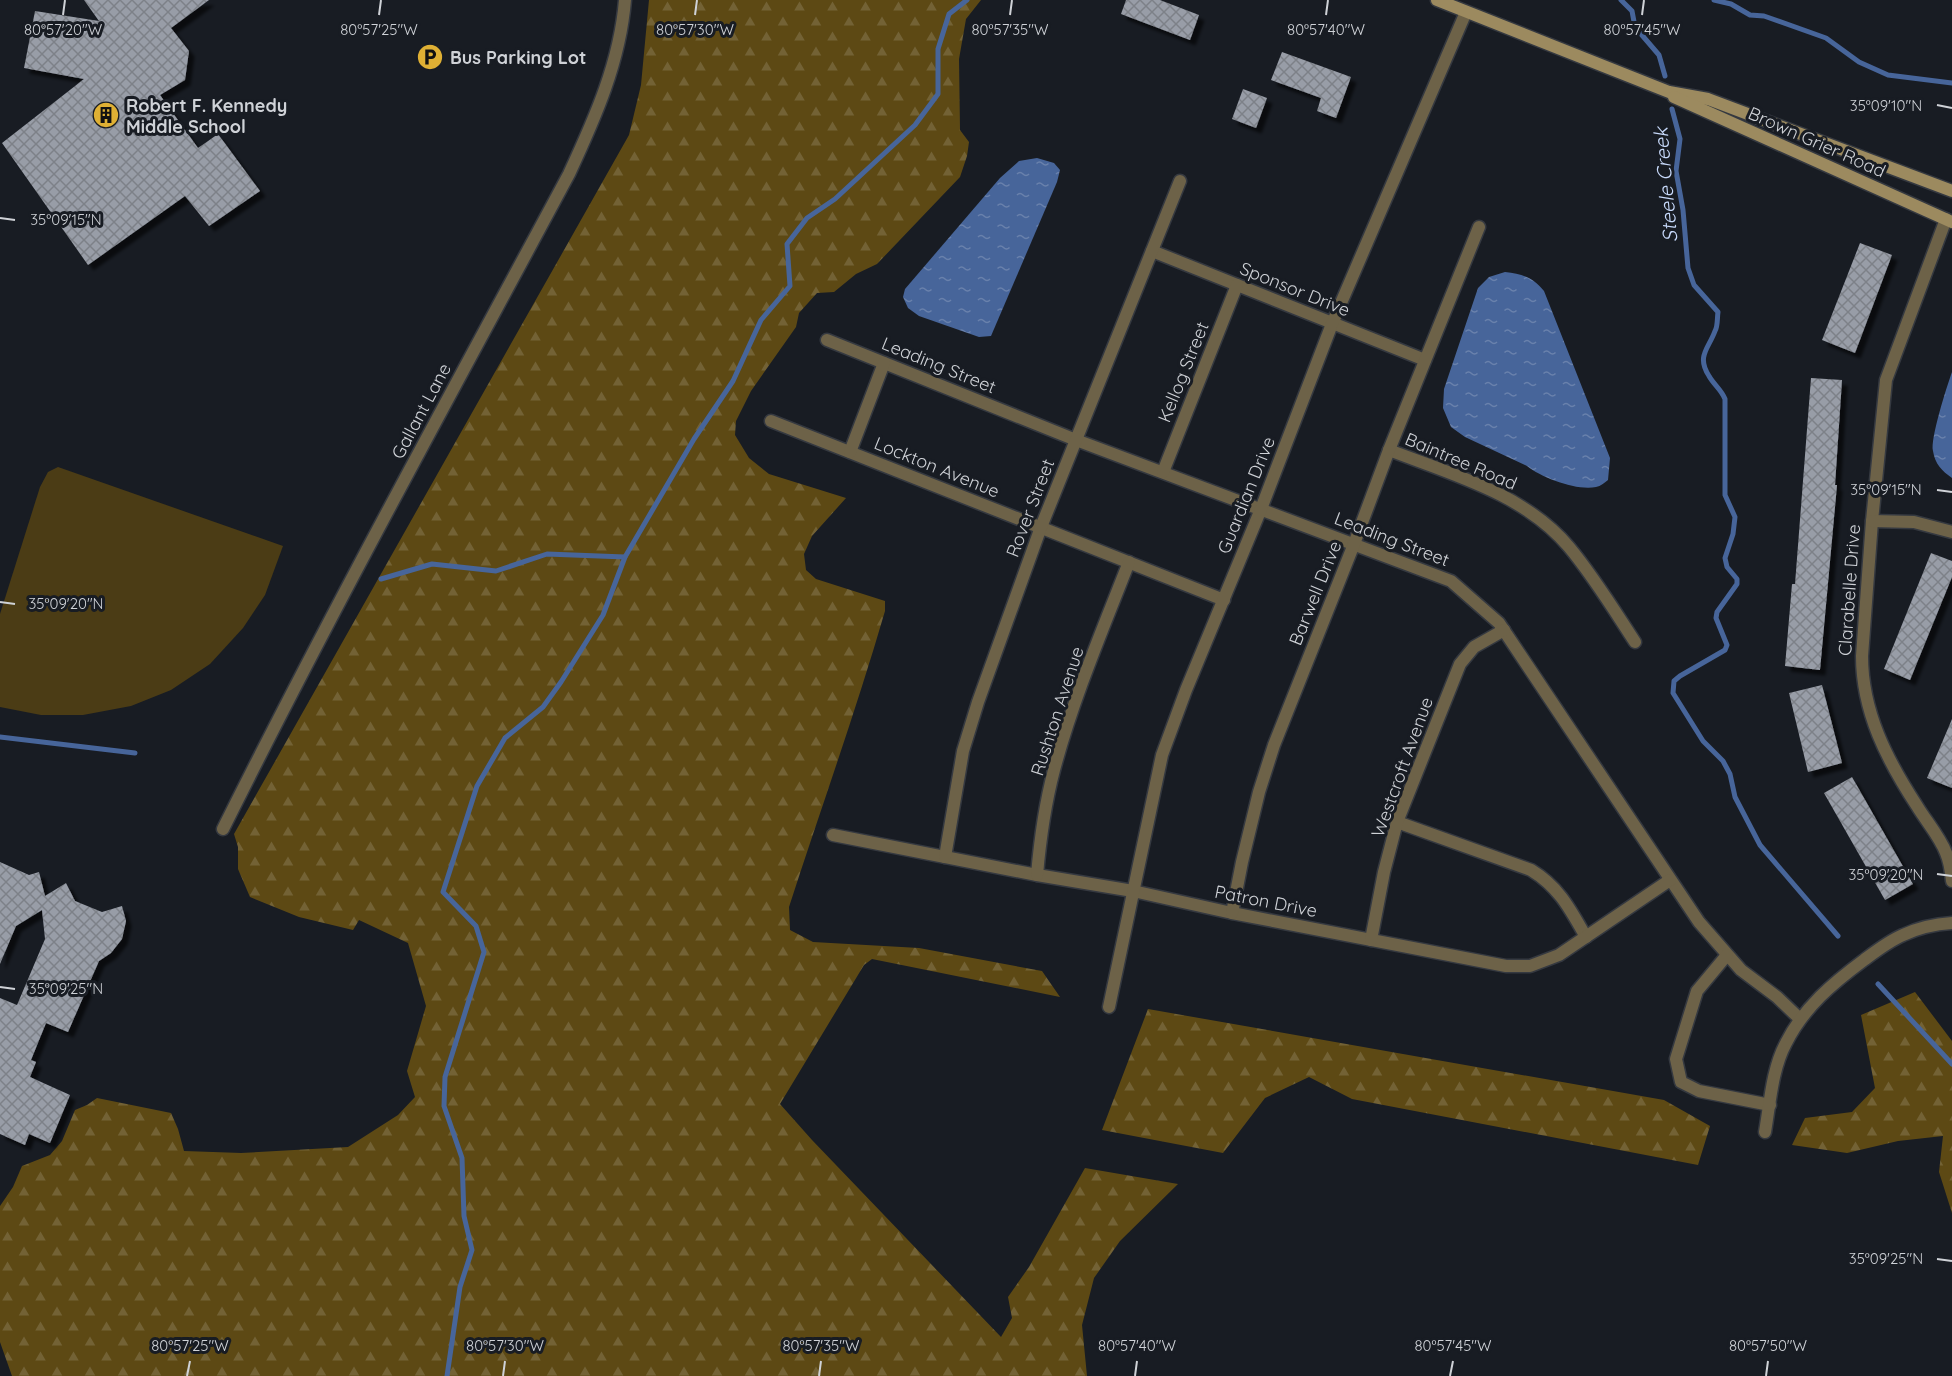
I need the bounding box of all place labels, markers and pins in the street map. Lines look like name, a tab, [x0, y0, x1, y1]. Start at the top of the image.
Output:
parking icon: Bus Parking Lot	[415, 42, 445, 72]
place label: Bus Parking Lot	[450, 46, 586, 69]
place label: Robert F. Kennedy Middle School	[126, 94, 287, 138]
building icon: Robert F. Kennedy Middle School	[91, 100, 121, 130]

